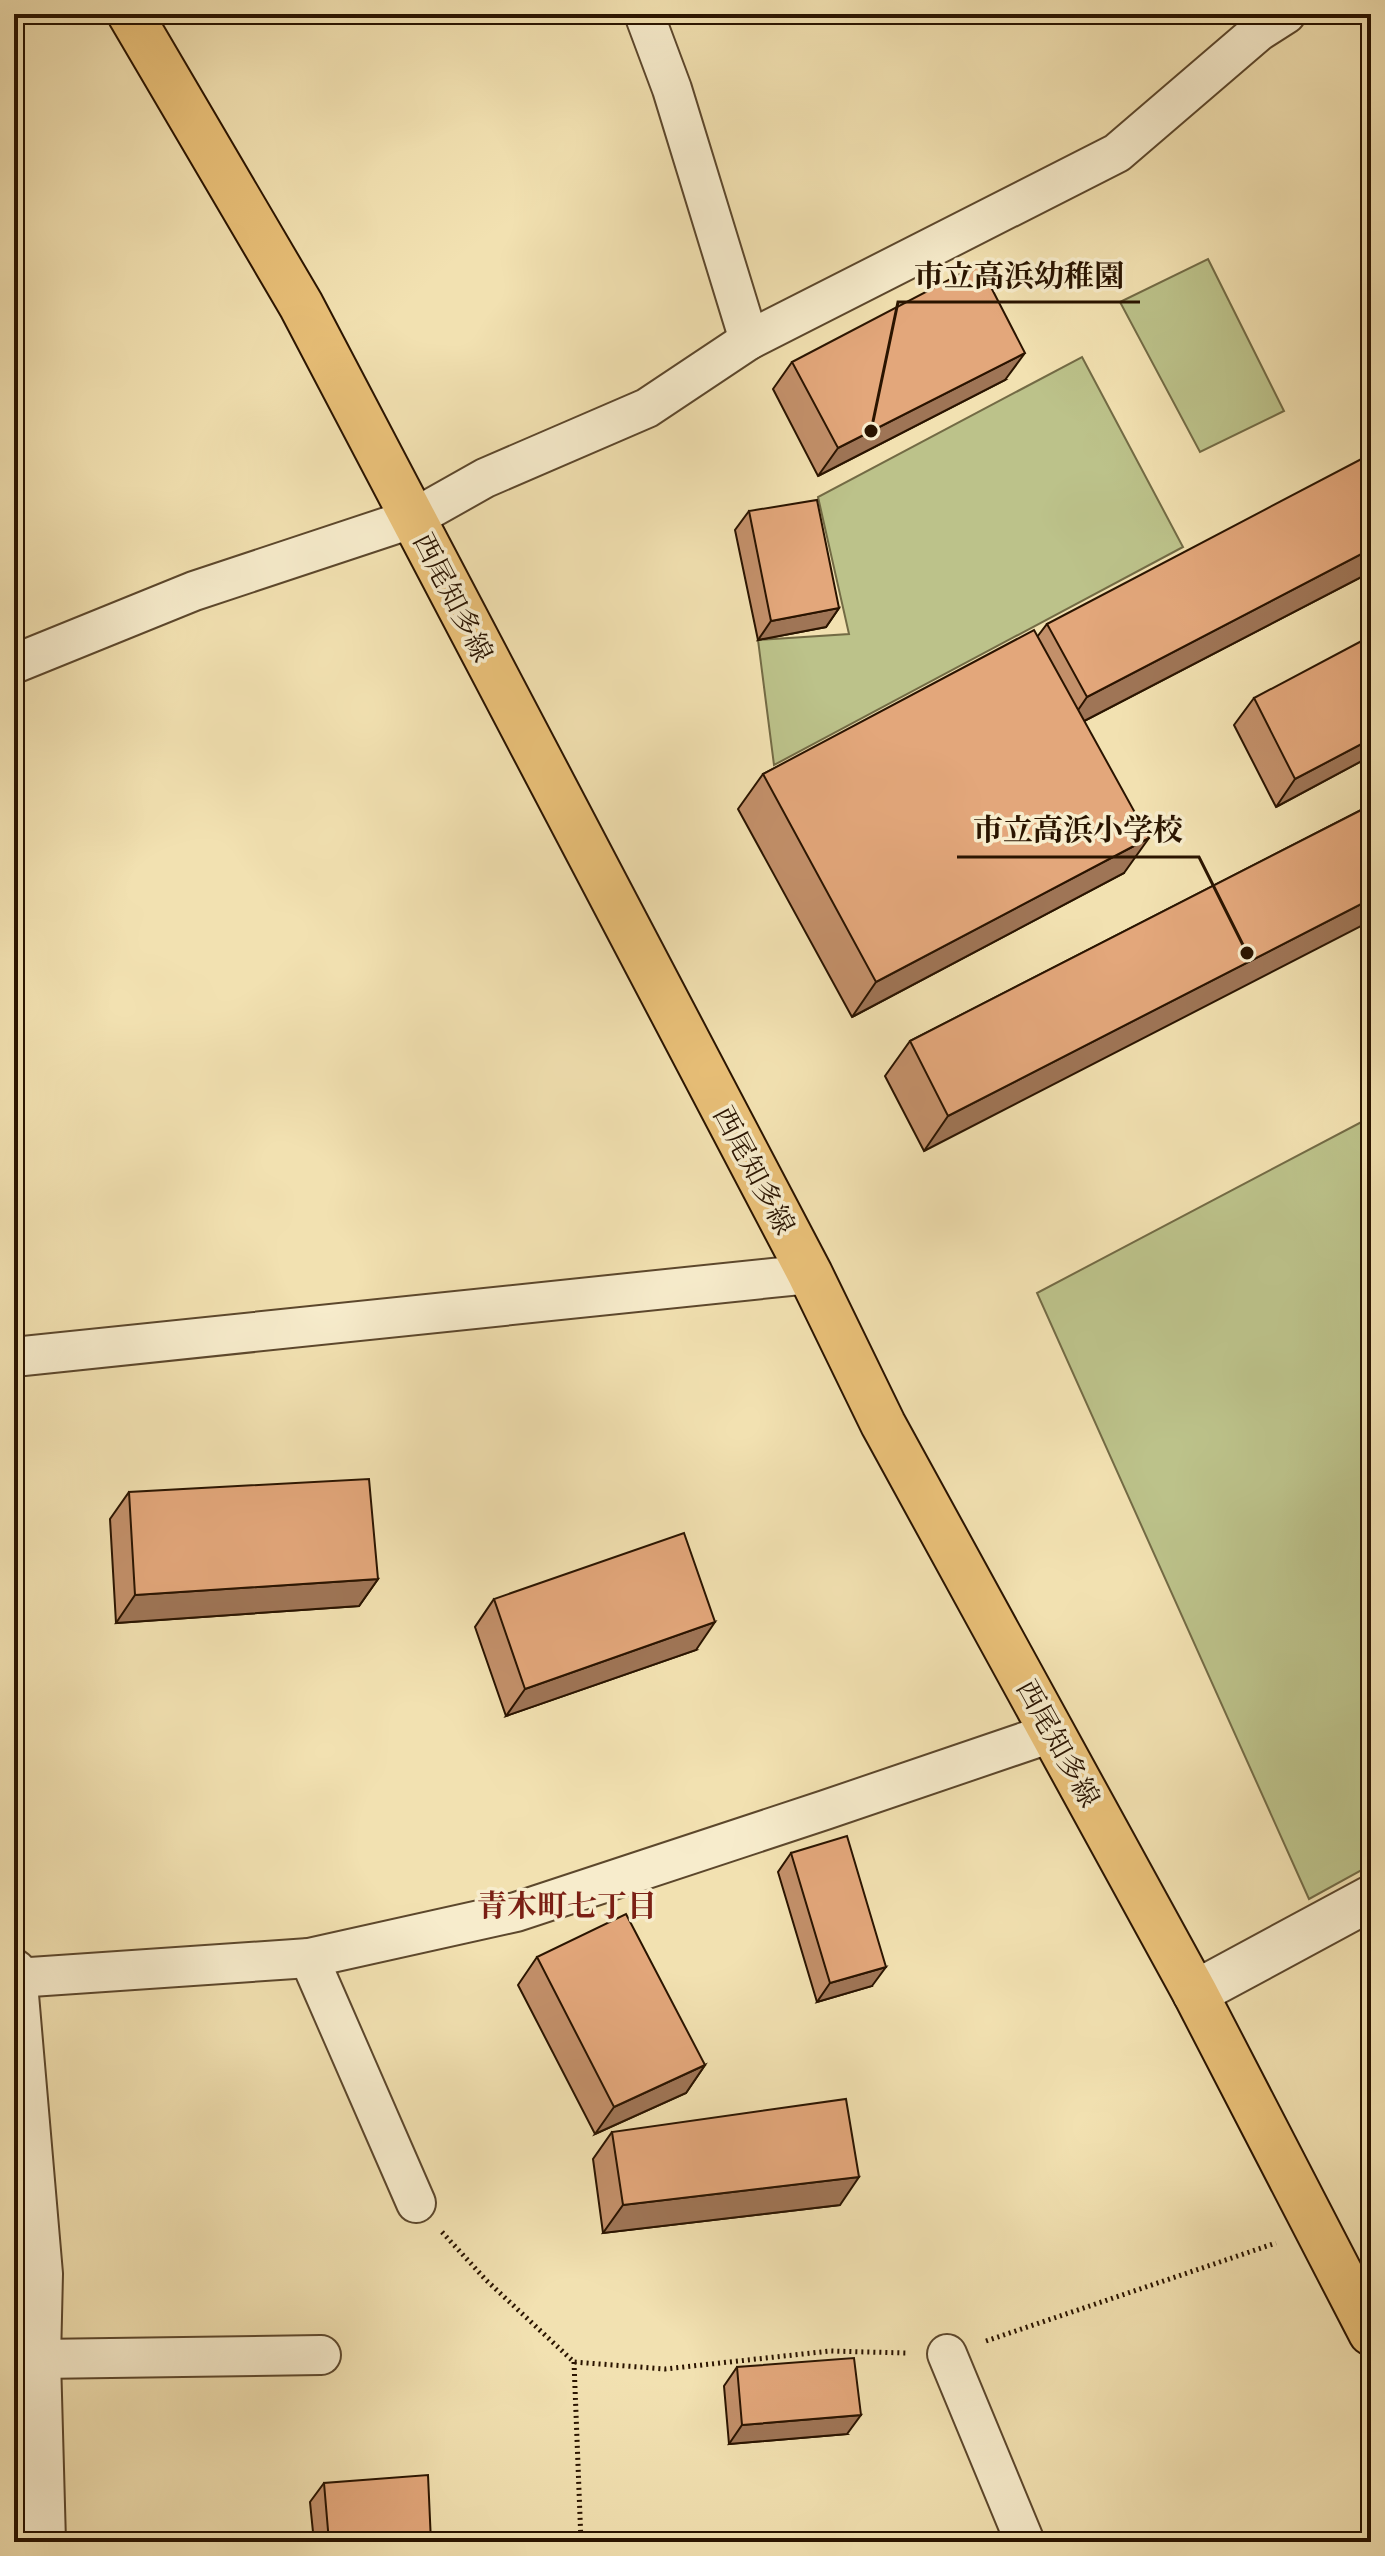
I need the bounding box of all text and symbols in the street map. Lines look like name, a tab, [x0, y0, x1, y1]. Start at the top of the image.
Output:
callout: 市立高浜幼稚園	[898, 248, 1140, 302]
text: 市立高浜幼稚園	[914, 253, 1124, 297]
street label: 西尾知多線	[404, 525, 504, 669]
callout: 市立高浜小学校	[957, 803, 1199, 857]
text: 市立高浜小学校	[973, 807, 1183, 851]
street label: 西尾知多線	[704, 1099, 806, 1241]
street label: 西尾知多線	[1007, 1672, 1111, 1814]
district label: 青木町七丁目	[477, 1883, 657, 1927]

